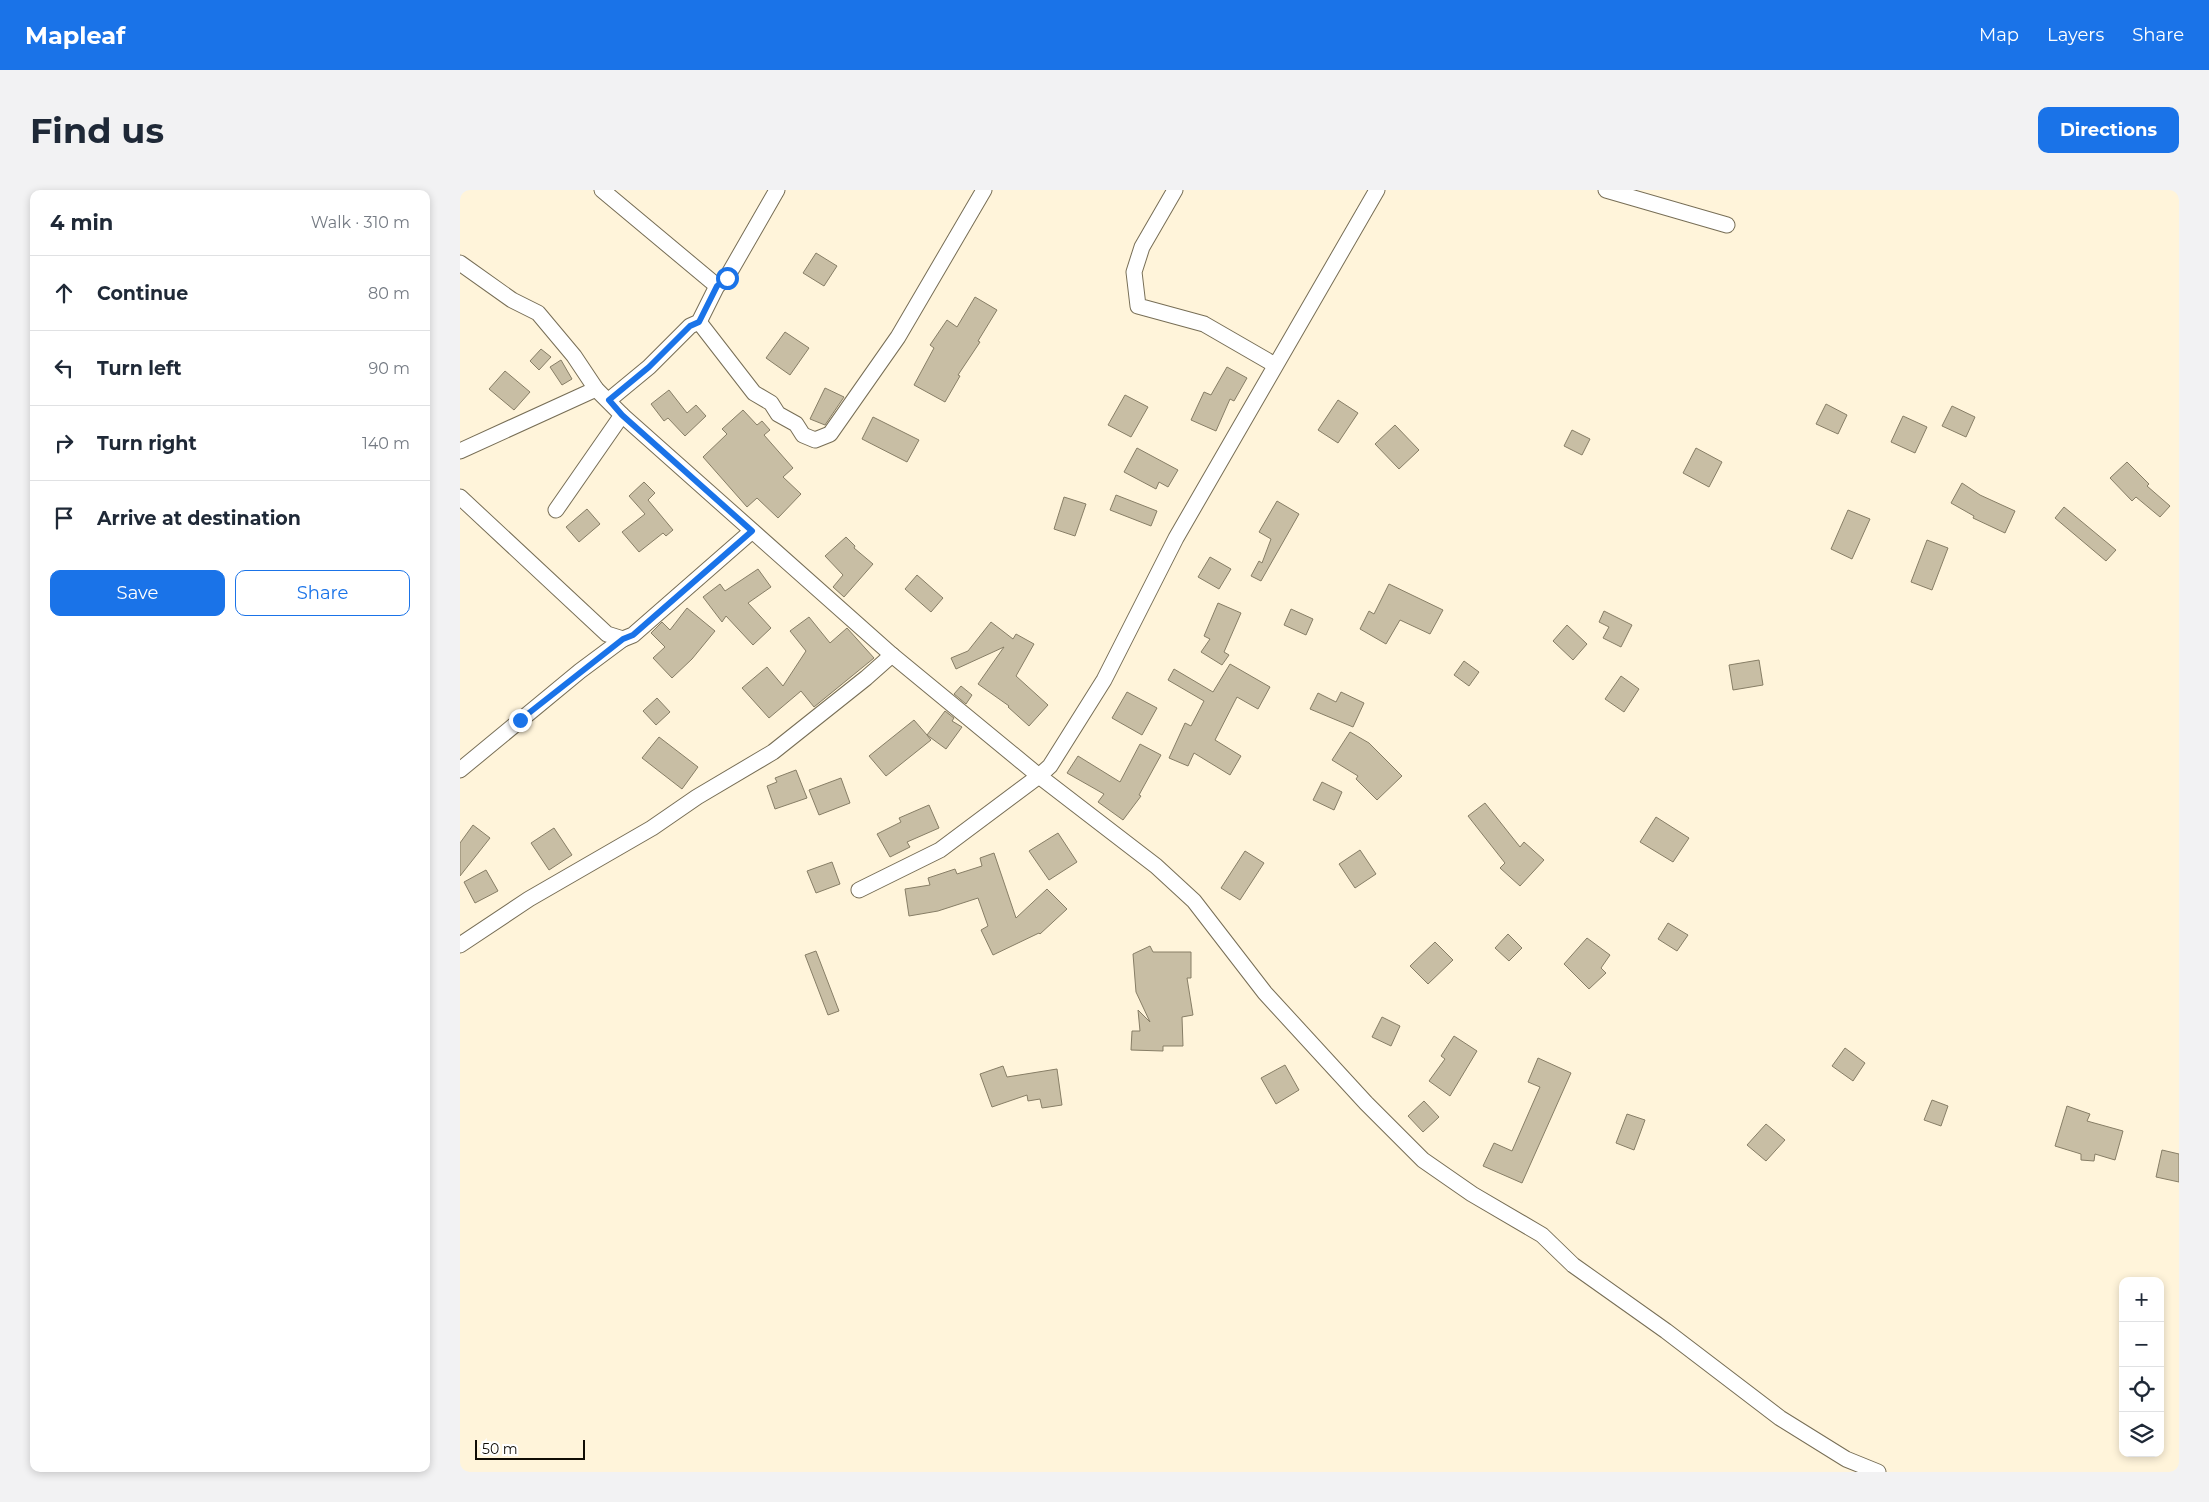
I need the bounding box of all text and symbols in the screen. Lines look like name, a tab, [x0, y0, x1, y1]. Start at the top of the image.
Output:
text: Mapleaf	[25, 21, 125, 50]
text: Map	[1979, 24, 2019, 46]
text: Layers	[2047, 24, 2104, 46]
text: Share	[2132, 24, 2184, 46]
button: Directions	[2038, 107, 2179, 153]
text: Find us	[30, 109, 164, 152]
text: 4 min	[50, 210, 113, 235]
text: Walk · 310 m	[311, 213, 410, 232]
route start	[716, 267, 739, 290]
icon: ahead	[50, 279, 78, 307]
text: Continue	[97, 282, 188, 305]
text: 80 m	[368, 284, 410, 303]
icon: left	[50, 354, 78, 382]
text: Turn left	[97, 357, 182, 380]
text: 90 m	[368, 359, 410, 378]
icon: right	[50, 429, 78, 457]
text: Turn right	[97, 432, 197, 455]
text: 140 m	[362, 434, 410, 453]
icon: arrive	[50, 504, 78, 532]
text: Arrive at destination	[97, 507, 301, 530]
button: Save	[50, 570, 225, 616]
button: Share	[235, 570, 410, 616]
route end	[509, 709, 532, 732]
map controls	[2119, 1277, 2164, 1457]
button: +	[2119, 1277, 2164, 1322]
button: −	[2119, 1322, 2164, 1367]
button: locate	[2119, 1367, 2164, 1412]
button: layers	[2119, 1412, 2164, 1457]
scale bar	[475, 1437, 585, 1460]
text: 50 m	[482, 1440, 518, 1458]

